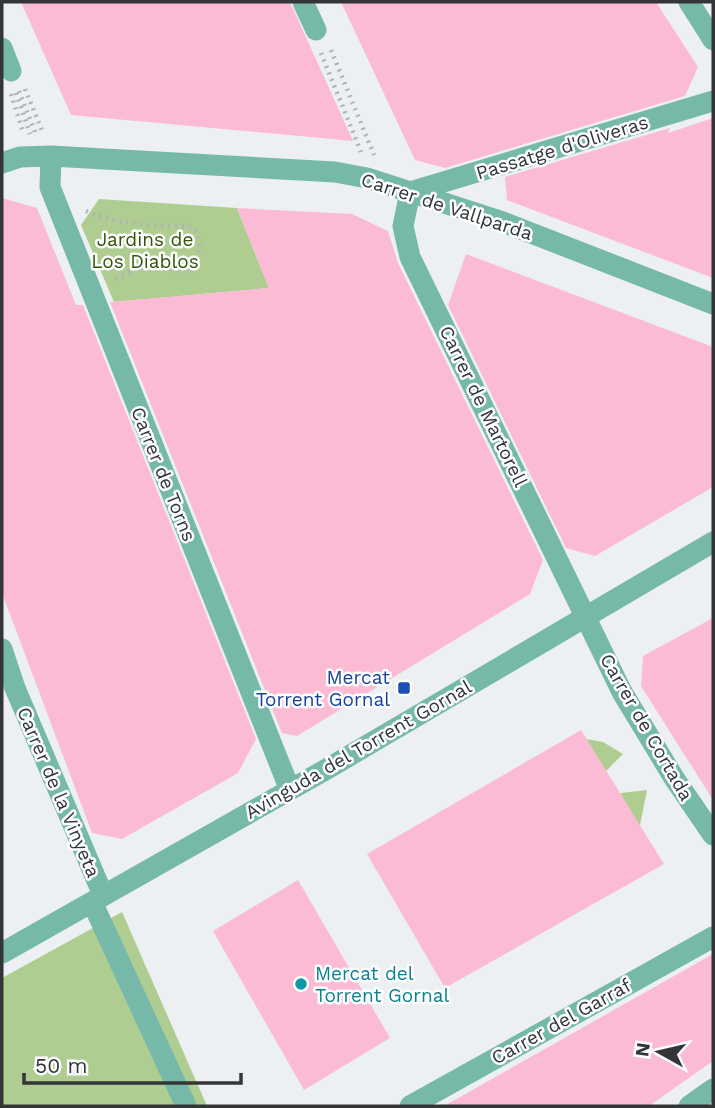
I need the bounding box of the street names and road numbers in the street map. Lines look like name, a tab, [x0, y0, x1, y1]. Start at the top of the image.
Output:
street label: Passatge d'Oliveras	[473, 110, 651, 185]
street label: Carrer de Vallparda	[358, 168, 536, 245]
street label: Carrer de Martorell	[435, 322, 533, 491]
street label: Carrer de Torns	[126, 404, 201, 545]
street label: Carrer de Cortada	[595, 650, 698, 805]
street label: Avinguda del Torrent Gornal	[241, 675, 476, 824]
street label: Carrer de la Vinyeta	[12, 703, 105, 881]
street label: Carrer del Garraf	[487, 973, 636, 1069]

